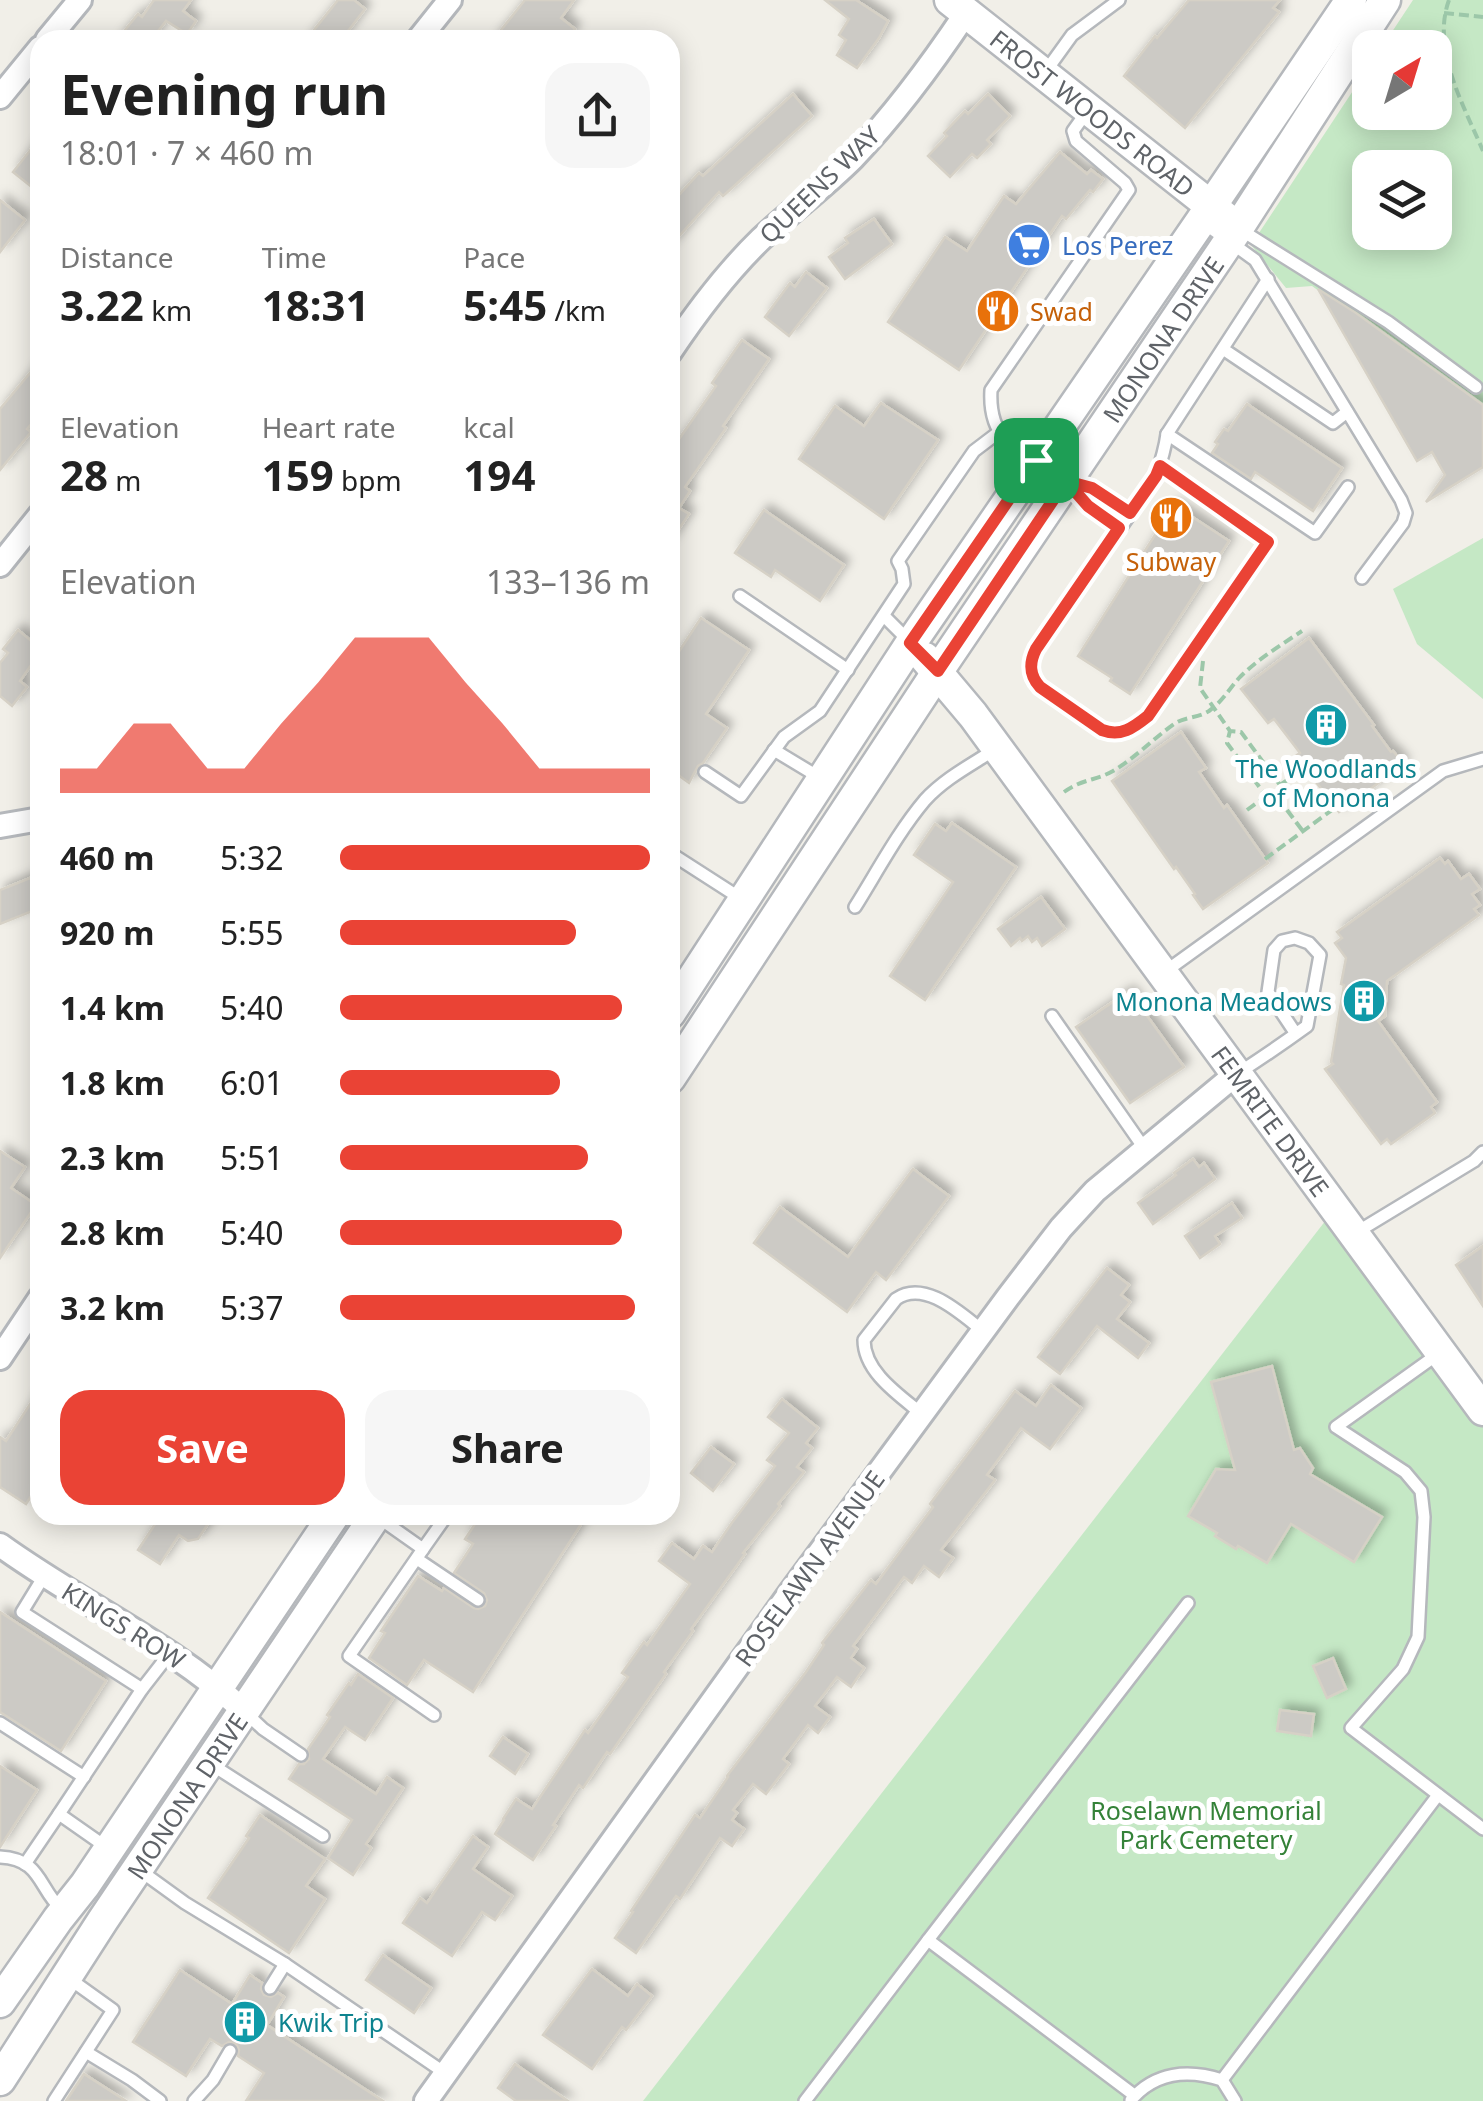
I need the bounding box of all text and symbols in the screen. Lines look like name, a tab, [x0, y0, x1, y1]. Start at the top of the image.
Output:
street label: FROST WOODS ROAD	[984, 21, 1202, 204]
north arrow	[1352, 30, 1452, 130]
map controls	[1352, 30, 1452, 250]
text: Evening run	[60, 56, 388, 131]
button: share	[545, 63, 650, 168]
street label: QUEENS WAY	[751, 117, 887, 250]
text: 18:01 · 7 × 460 m	[60, 131, 313, 174]
button: layers	[1352, 150, 1452, 250]
supermarket icon: Los Perez	[1006, 222, 1052, 268]
place label: Los Perez	[1062, 228, 1173, 262]
text: Distance	[60, 238, 173, 276]
text: Time	[262, 238, 326, 276]
text: Pace	[463, 238, 525, 276]
street label: MONONA DRIVE	[1094, 250, 1231, 429]
text: 3.22	[60, 276, 144, 333]
text: 18:31	[262, 276, 370, 333]
text: 5:45	[463, 276, 547, 333]
restaurant icon: Swad	[975, 288, 1021, 334]
text: km	[144, 291, 192, 329]
text: /km	[547, 291, 606, 329]
place label: Swad	[1030, 294, 1093, 328]
text: Elevation	[60, 408, 180, 446]
text: Heart rate	[262, 408, 395, 446]
text: kcal	[463, 408, 515, 446]
pin	[994, 418, 1079, 503]
icon: arrive	[1009, 433, 1064, 488]
text: 28	[60, 446, 108, 503]
text: 159	[262, 446, 334, 503]
text: 194	[463, 446, 535, 503]
text: m	[108, 461, 142, 499]
text: bpm	[334, 461, 402, 499]
restaurant icon: Subway	[1148, 495, 1194, 541]
place label: Subway	[1126, 544, 1216, 578]
text: Elevation	[60, 560, 197, 603]
text: 133–136 m	[486, 560, 650, 603]
building icon: The Woodlands of Monona	[1303, 702, 1349, 748]
place label: The Woodlands of Monona	[1235, 751, 1417, 814]
text: 460 m	[60, 836, 154, 879]
text: 5:32	[220, 836, 284, 879]
text: 920 m	[60, 911, 154, 954]
text: 5:55	[220, 911, 284, 954]
building icon: Monona Meadows	[1341, 978, 1387, 1024]
place label: Monona Meadows	[1115, 984, 1332, 1018]
text: 1.4 km	[60, 986, 165, 1029]
text: 5:40	[220, 986, 284, 1029]
street label: FEMRITE DRIVE	[1204, 1039, 1338, 1203]
text: 1.8 km	[60, 1061, 165, 1104]
text: 6:01	[220, 1061, 284, 1104]
text: 2.3 km	[60, 1136, 165, 1179]
text: 5:51	[220, 1136, 284, 1179]
text: 2.8 km	[60, 1211, 165, 1254]
text: 5:40	[220, 1211, 284, 1254]
text: 3.2 km	[60, 1286, 165, 1329]
text: 5:37	[220, 1286, 284, 1329]
button: Save	[60, 1390, 345, 1505]
button: Share	[365, 1390, 650, 1505]
street label: ROSELAWN AVENUE	[726, 1463, 892, 1673]
street label: KINGS ROW	[56, 1574, 192, 1676]
street label: MONONA DRIVE	[119, 1706, 255, 1886]
park label: Roselawn Memorial Park Cemetery	[1090, 1793, 1322, 1856]
building icon: Kwik Trip	[222, 1999, 268, 2045]
place label: Kwik Trip	[278, 2005, 384, 2039]

